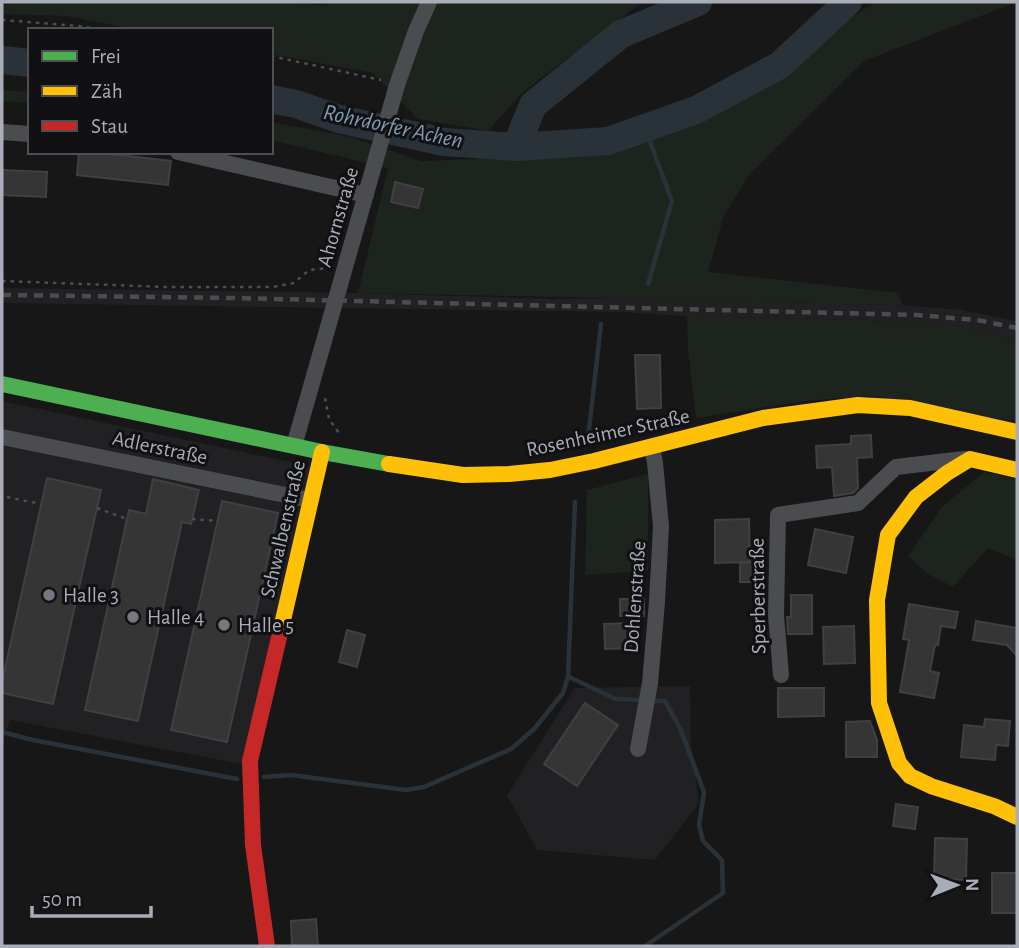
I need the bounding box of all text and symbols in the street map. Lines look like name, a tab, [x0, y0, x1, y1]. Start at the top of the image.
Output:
legend	[28, 28, 273, 154]
text: Frei	[91, 46, 121, 67]
text: Zäh	[91, 81, 123, 102]
water label: Rohrdorfer Achen	[321, 101, 465, 153]
text: Stau	[91, 116, 128, 137]
street label: Ahornstraße	[314, 165, 362, 269]
street label: Rosenheimer Straße	[525, 405, 691, 461]
street label: Adlerstraße	[111, 428, 209, 468]
street label: Schwalbenstraße	[257, 458, 309, 600]
street label: Sperberstraße	[746, 538, 770, 654]
street label: Dohlenstraße	[621, 540, 649, 654]
place label: Halle 3	[63, 585, 119, 606]
marker: Halle 3	[41, 587, 57, 603]
place label: Halle 4	[147, 607, 204, 628]
marker: Halle 4	[125, 609, 141, 625]
place label: Halle 5	[238, 615, 294, 636]
marker: Halle 5	[216, 617, 232, 633]
north arrow	[921, 850, 991, 920]
scale bar	[32, 874, 150, 918]
text: N	[962, 878, 981, 892]
text: 50 m	[42, 889, 82, 910]

